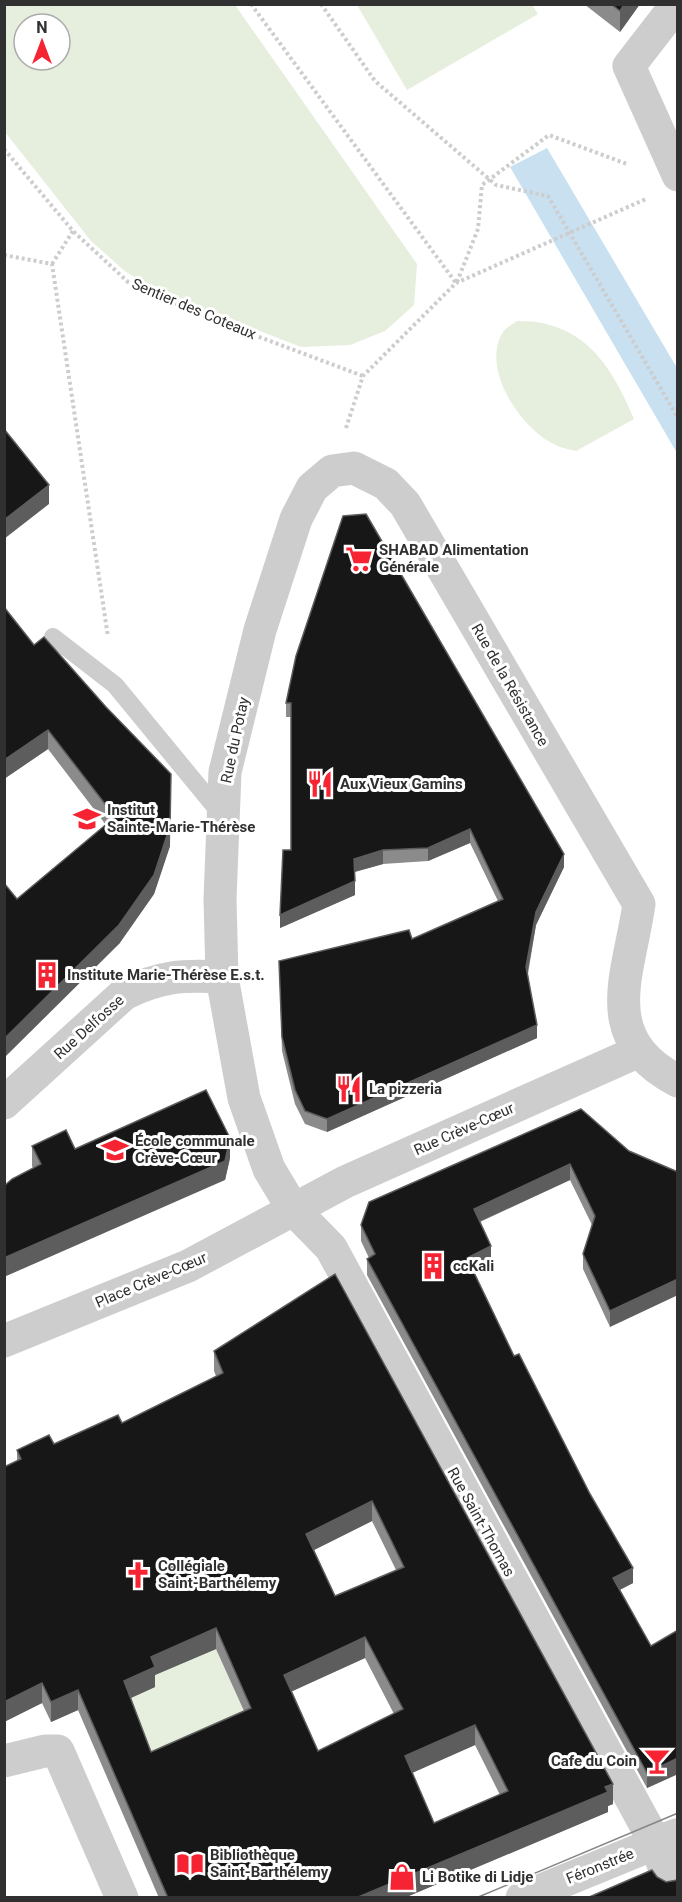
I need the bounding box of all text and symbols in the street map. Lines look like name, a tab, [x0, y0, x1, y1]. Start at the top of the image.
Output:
north arrow	[12, 12, 72, 72]
text: N	[36, 18, 48, 37]
street label: Sentier des Coteaux	[129, 275, 259, 344]
place label: SHABAD Alimentation Générale	[379, 541, 529, 576]
supermarket icon: SHABAD Alimentation Générale	[344, 544, 374, 574]
street label: Rue de la Résistance	[468, 621, 552, 749]
street label: Rue du Potay	[217, 695, 253, 785]
restaurant icon: Aux Vieux Gamins	[305, 769, 335, 799]
place label: Aux Vieux Gamins	[340, 775, 463, 793]
place label: Institut Sainte-Marie-Thérèse	[107, 801, 255, 836]
school or university icon: Institut Sainte-Marie-Thérèse	[72, 804, 102, 834]
building icon: Institute Marie-Thérèse E.s.t.	[32, 960, 62, 990]
place label: Institute Marie-Thérèse E.s.t.	[67, 966, 265, 984]
street label: Rue Delfosse	[50, 991, 128, 1063]
restaurant icon: La pizzeria	[334, 1074, 364, 1104]
place label: La pizzeria	[369, 1080, 442, 1098]
street label: Rue Crève-Cœur	[411, 1099, 517, 1159]
place label: École communale Crève-Cœur	[135, 1132, 255, 1167]
school or university icon: École communale Crève-Cœur	[100, 1135, 130, 1165]
street label: Place Crève-Cœur	[93, 1248, 209, 1312]
building icon: ccKali	[418, 1251, 448, 1281]
place label: ccKali	[453, 1257, 494, 1275]
street label: Rue Saint-Thomas	[444, 1464, 518, 1580]
place label: Collégiale Saint-Barthélemy	[158, 1557, 277, 1592]
church icon: Collégiale Saint-Barthélemy	[123, 1560, 153, 1590]
bar icon: Cafe du Coin	[642, 1746, 672, 1776]
place label: Cafe du Coin	[551, 1752, 637, 1770]
street label: Féronstrée	[564, 1844, 636, 1888]
place label: Bibliothèque Saint-Barthélemy	[210, 1846, 329, 1881]
library icon: Bibliothèque Saint-Barthélemy	[175, 1849, 205, 1879]
shop icon: Li Botike di Lidje	[387, 1862, 417, 1892]
place label: Li Botike di Lidje	[422, 1868, 533, 1886]

